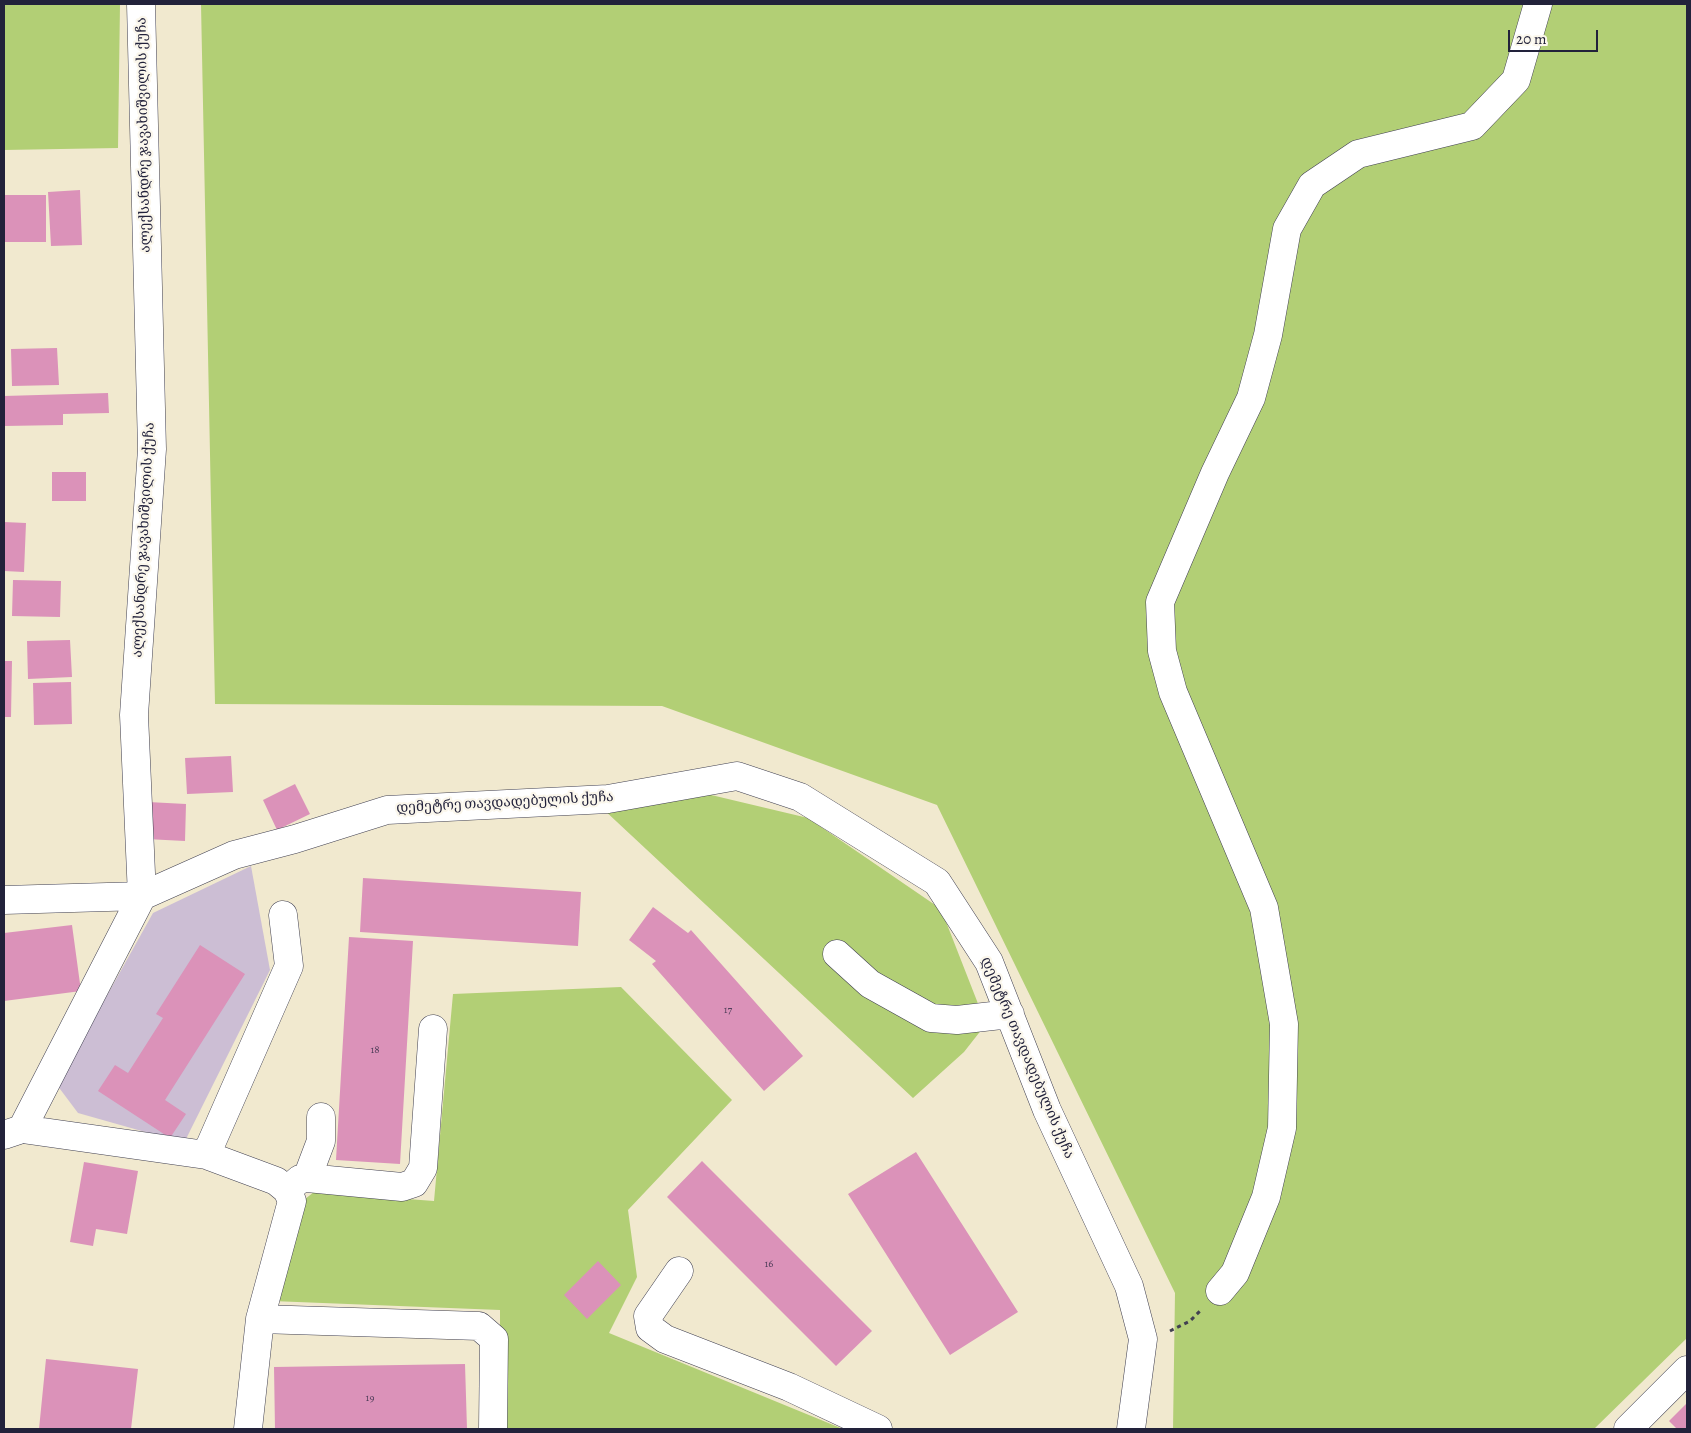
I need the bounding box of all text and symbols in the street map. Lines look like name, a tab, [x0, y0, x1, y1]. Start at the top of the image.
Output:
street label: ალექსანდრე ჯავახიშვილის ქუჩა	[134, 17, 154, 253]
scale bar	[1511, 20, 1601, 52]
text: 20 m	[1516, 29, 1547, 49]
street label: ალექსანდრე ჯავახიშვილის ქუჩა	[129, 422, 159, 658]
street label: დემეტრე თავდადებულის ქუჩა	[396, 789, 614, 817]
street label: დემეტრე თავდადებულის ქუჩა	[977, 955, 1077, 1161]
house number: 17	[724, 1003, 732, 1017]
house number: 18	[370, 1043, 380, 1057]
house number: 16	[765, 1257, 773, 1271]
house number: 19	[366, 1391, 374, 1405]

